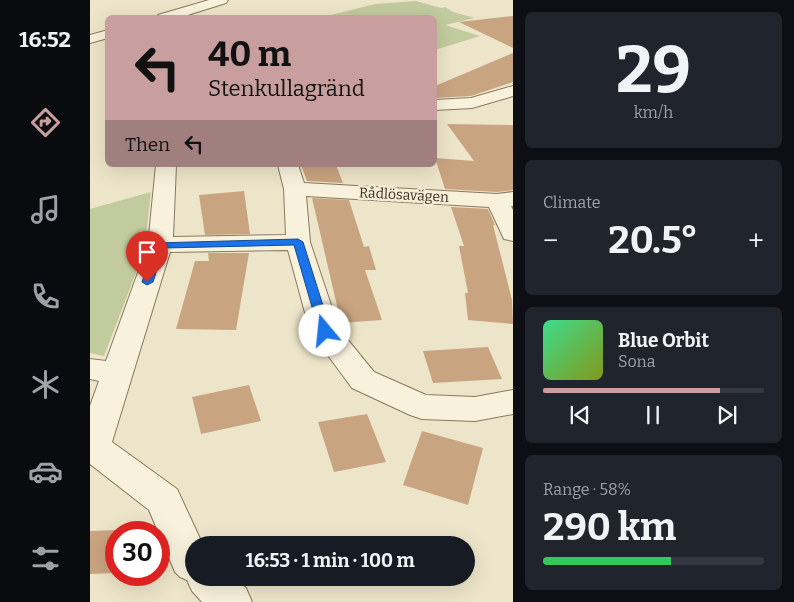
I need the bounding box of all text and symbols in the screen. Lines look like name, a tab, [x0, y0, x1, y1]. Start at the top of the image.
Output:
text: 16:52	[19, 26, 71, 53]
text: 29	[616, 31, 691, 109]
text: 40 m	[208, 33, 291, 75]
icon: left	[125, 35, 190, 100]
text: Stenkullagränd	[208, 75, 365, 102]
text: km/h	[634, 103, 673, 122]
icon: directions	[28, 105, 63, 140]
icon: left	[180, 130, 208, 158]
text: Then	[125, 133, 170, 156]
street label: Rådlösavägen	[359, 184, 450, 206]
icon: music	[28, 192, 63, 227]
text: Climate	[543, 193, 601, 212]
text: 20.5°	[608, 217, 698, 263]
text: −	[543, 224, 558, 257]
text: +	[748, 224, 764, 257]
pin	[126, 231, 168, 282]
icon: arrive	[133, 238, 161, 266]
icon: phone	[28, 279, 63, 314]
position arrow	[298, 304, 350, 356]
text: Blue Orbit	[618, 329, 709, 352]
text: Sona	[618, 352, 655, 371]
icon: climate	[28, 367, 63, 402]
icon: previous	[566, 401, 594, 429]
icon: pause	[639, 401, 667, 429]
icon: next	[713, 401, 741, 429]
icon: car	[28, 454, 63, 489]
text: Range · 58%	[543, 480, 631, 499]
text: 290 km	[543, 504, 676, 550]
speed limit sign: 30	[105, 521, 170, 586]
icon: filters	[28, 541, 63, 576]
text: 16:53 · 1 min · 100 m	[245, 549, 415, 572]

